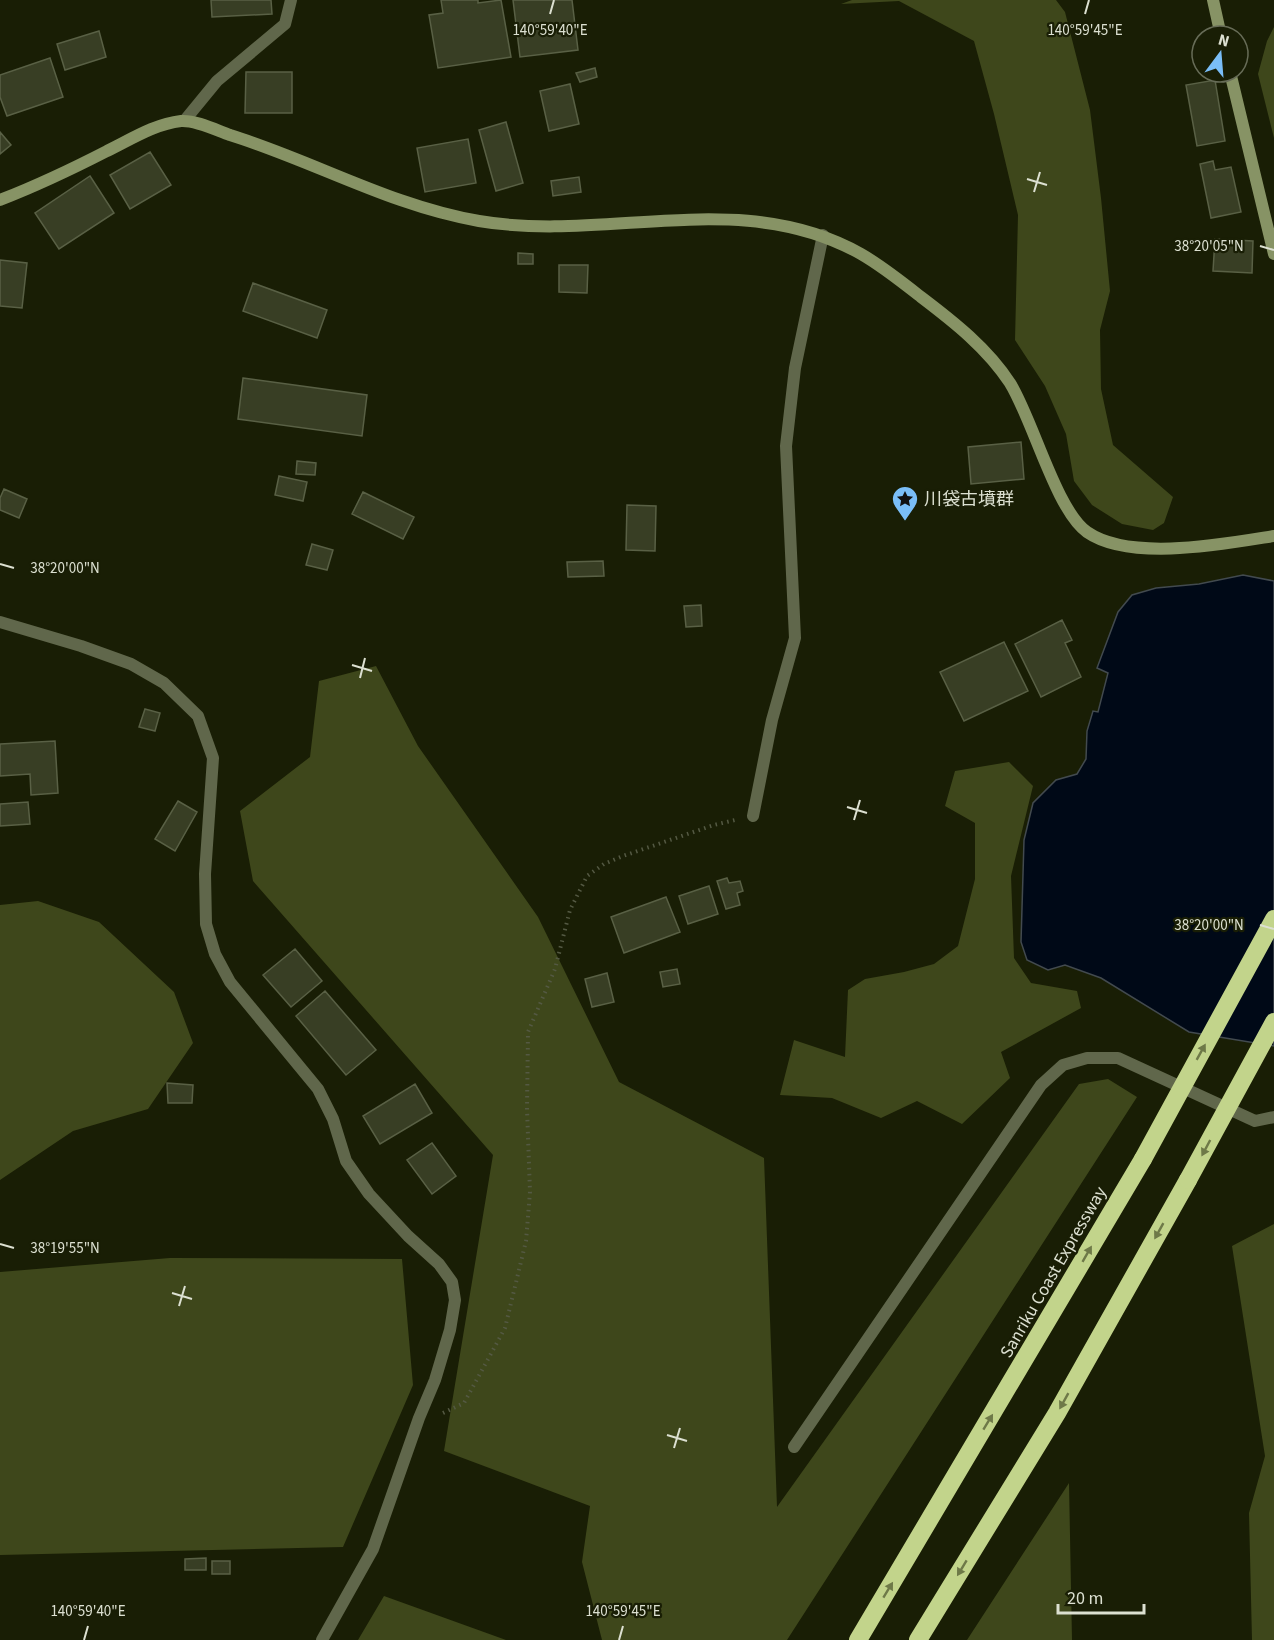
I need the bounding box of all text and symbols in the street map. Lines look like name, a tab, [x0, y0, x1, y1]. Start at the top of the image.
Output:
text: 140°59'40"E	[512, 20, 588, 41]
text: 140°59'45"E	[1047, 20, 1123, 41]
north arrow	[1190, 24, 1250, 84]
text: N	[1216, 29, 1232, 53]
text: 38°20'05"N	[1174, 236, 1244, 257]
place icon: 川袋古墳群	[890, 484, 920, 522]
place label: 川袋古墳群	[924, 487, 1014, 512]
text: 38°20'00"N	[30, 558, 100, 579]
text: 38°20'00"N	[1174, 915, 1244, 936]
one-way arrow	[1196, 1043, 1206, 1060]
one-way arrow	[1201, 1139, 1211, 1156]
street label: Sanriku Coast Expressway	[994, 1181, 1113, 1363]
one-way arrow	[1155, 1223, 1165, 1240]
text: 38°19'55"N	[30, 1238, 100, 1259]
one-way arrow	[1082, 1245, 1092, 1262]
one-way arrow	[1058, 1393, 1069, 1409]
one-way arrow	[983, 1414, 994, 1430]
one-way arrow	[957, 1560, 968, 1576]
scale bar	[1058, 1577, 1144, 1615]
one-way arrow	[883, 1582, 894, 1598]
text: 20 m	[1067, 1586, 1103, 1611]
text: 140°59'40"E	[50, 1601, 126, 1622]
text: 140°59'45"E	[585, 1601, 661, 1622]

